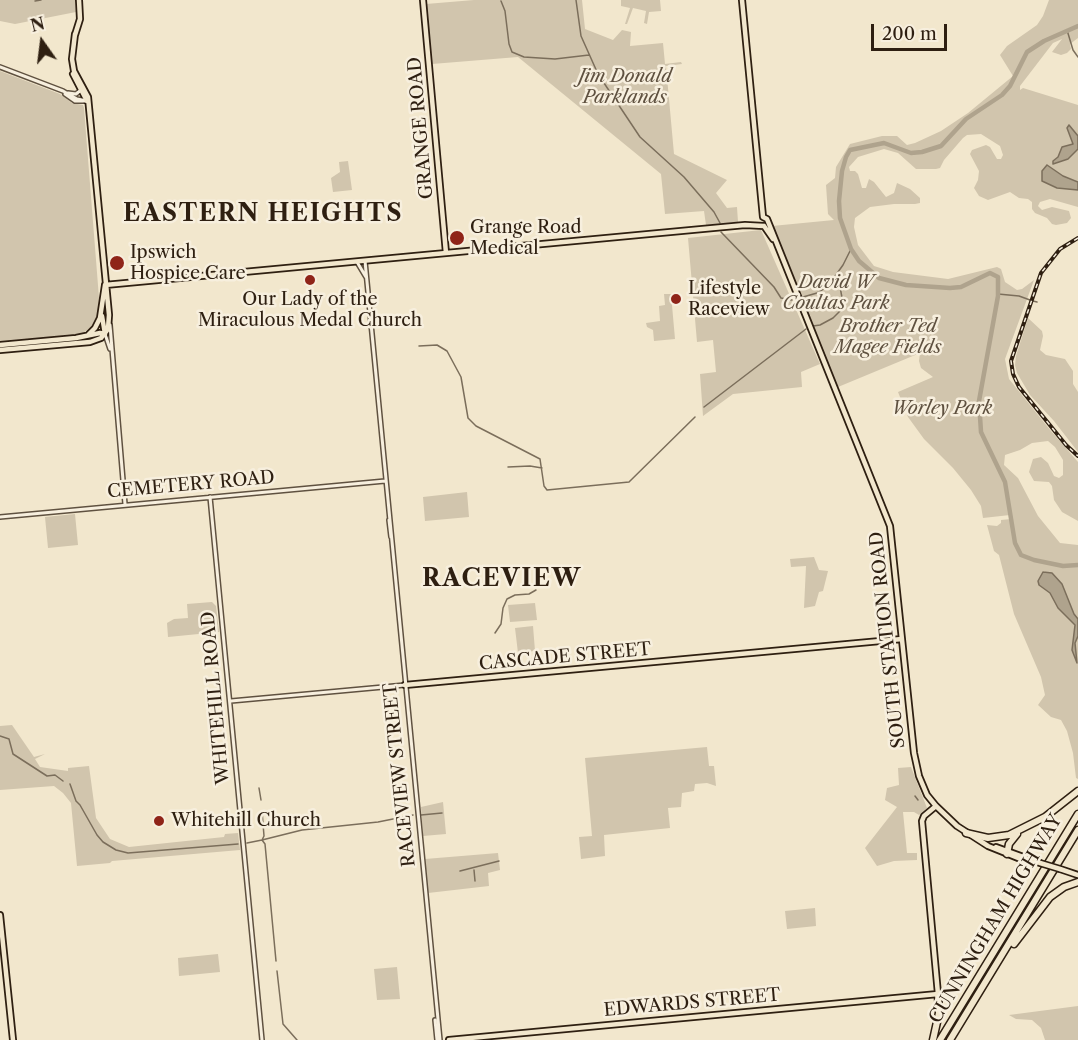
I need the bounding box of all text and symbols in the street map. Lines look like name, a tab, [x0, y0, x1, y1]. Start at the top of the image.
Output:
north arrow	[12, 12, 72, 72]
scale bar	[874, 12, 950, 50]
text: N	[28, 13, 47, 36]
text: 200 m	[882, 23, 937, 45]
street label: GRANGE ROAD	[404, 56, 438, 200]
park label: Jim Donald Parklands	[578, 66, 672, 109]
district label: EASTERN HEIGHTS	[123, 200, 403, 228]
place label: Grange Road Medical	[470, 217, 582, 260]
marker: Grange Road Medical	[448, 229, 466, 247]
place label: Ipswich Hospice Care	[130, 242, 246, 284]
marker: Ipswich Hospice Care	[108, 254, 126, 272]
park label: David W Coultas Park	[782, 272, 890, 314]
marker: Our Lady of the Miraculous Medal Church	[303, 273, 317, 287]
place label: Lifestyle Raceview	[688, 278, 770, 320]
place label: Our Lady of the Miraculous Medal Church	[198, 289, 422, 332]
marker: Lifestyle Raceview	[669, 292, 683, 306]
park label: Brother Ted Magee Fields	[834, 316, 942, 358]
park label: Worley Park	[892, 398, 992, 420]
street label: CEMETERY ROAD	[106, 467, 276, 503]
street label: SOUTH STATION ROAD	[866, 531, 910, 749]
district label: RACEVIEW	[422, 565, 582, 593]
street label: WHITEHILL ROAD	[198, 611, 234, 785]
street label: CASCADE STREET	[478, 639, 652, 675]
street label: RACEVIEW STREET	[380, 682, 420, 868]
place label: Whitehill Church	[171, 810, 321, 832]
street label: CUNNINGHAM HIGHWAY	[925, 811, 1067, 1027]
marker: Whitehill Church	[152, 814, 166, 828]
street label: EDWARDS STREET	[603, 985, 781, 1021]

